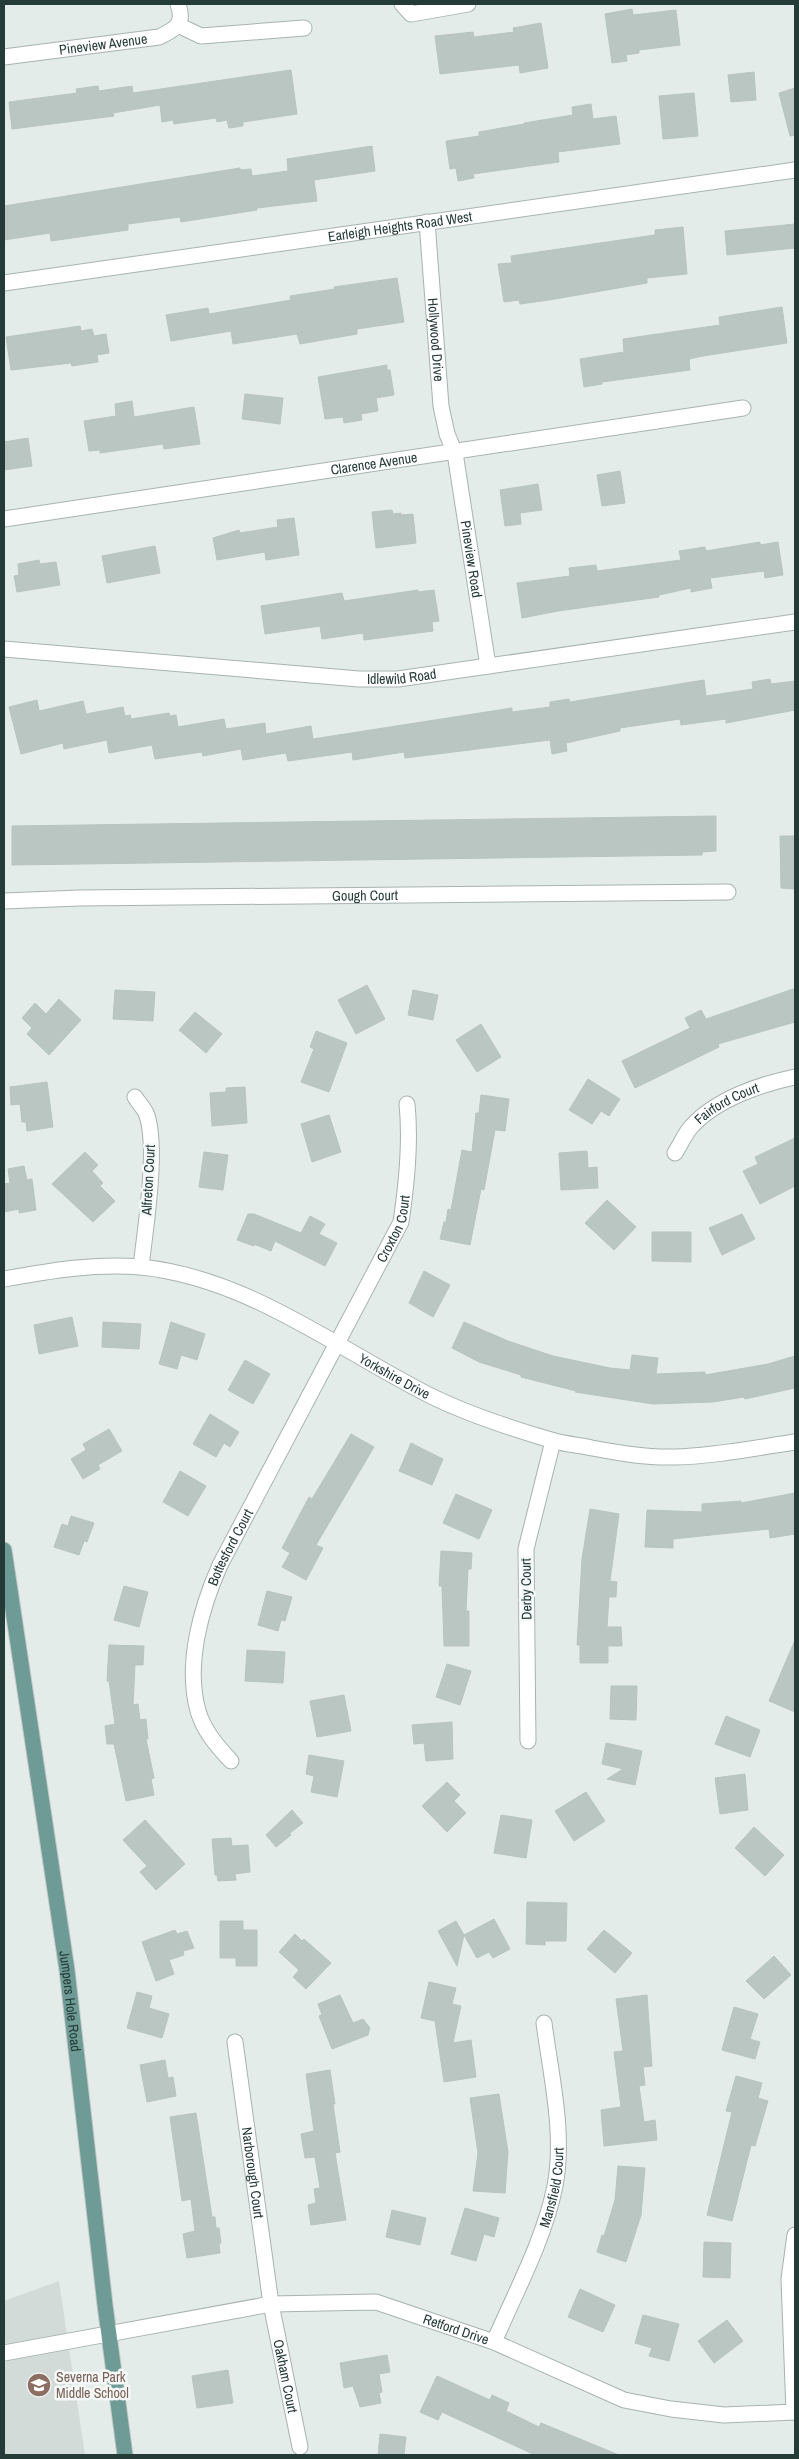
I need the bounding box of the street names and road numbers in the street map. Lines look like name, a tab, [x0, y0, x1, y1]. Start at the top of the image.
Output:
street label: Pineview Avenue	[58, 30, 148, 59]
street label: Earleigh Heights Road West	[327, 207, 473, 246]
street label: Hollywood Drive	[424, 297, 448, 382]
street label: Clarence Avenue	[329, 448, 418, 479]
street label: Pineview Road	[457, 519, 486, 599]
street label: Idlewild Road	[367, 665, 437, 688]
street label: Gough Court	[332, 886, 398, 905]
street label: Fairford Court	[690, 1078, 761, 1128]
street label: Alfreton Court	[137, 1144, 159, 1217]
street label: Croxton Court	[372, 1194, 414, 1265]
street label: Yorkshire Drive	[355, 1349, 433, 1403]
street label: Bottesford Court	[203, 1506, 257, 1588]
street label: Derby Court	[516, 1558, 536, 1620]
street label: Jumpers Hole Road	[55, 1949, 85, 2053]
street label: Narborough Court	[238, 2126, 268, 2220]
street label: Mansfield Court	[535, 2147, 567, 2230]
street label: Retford Drive	[421, 2310, 491, 2349]
street label: Oakham Court	[269, 2338, 302, 2414]

